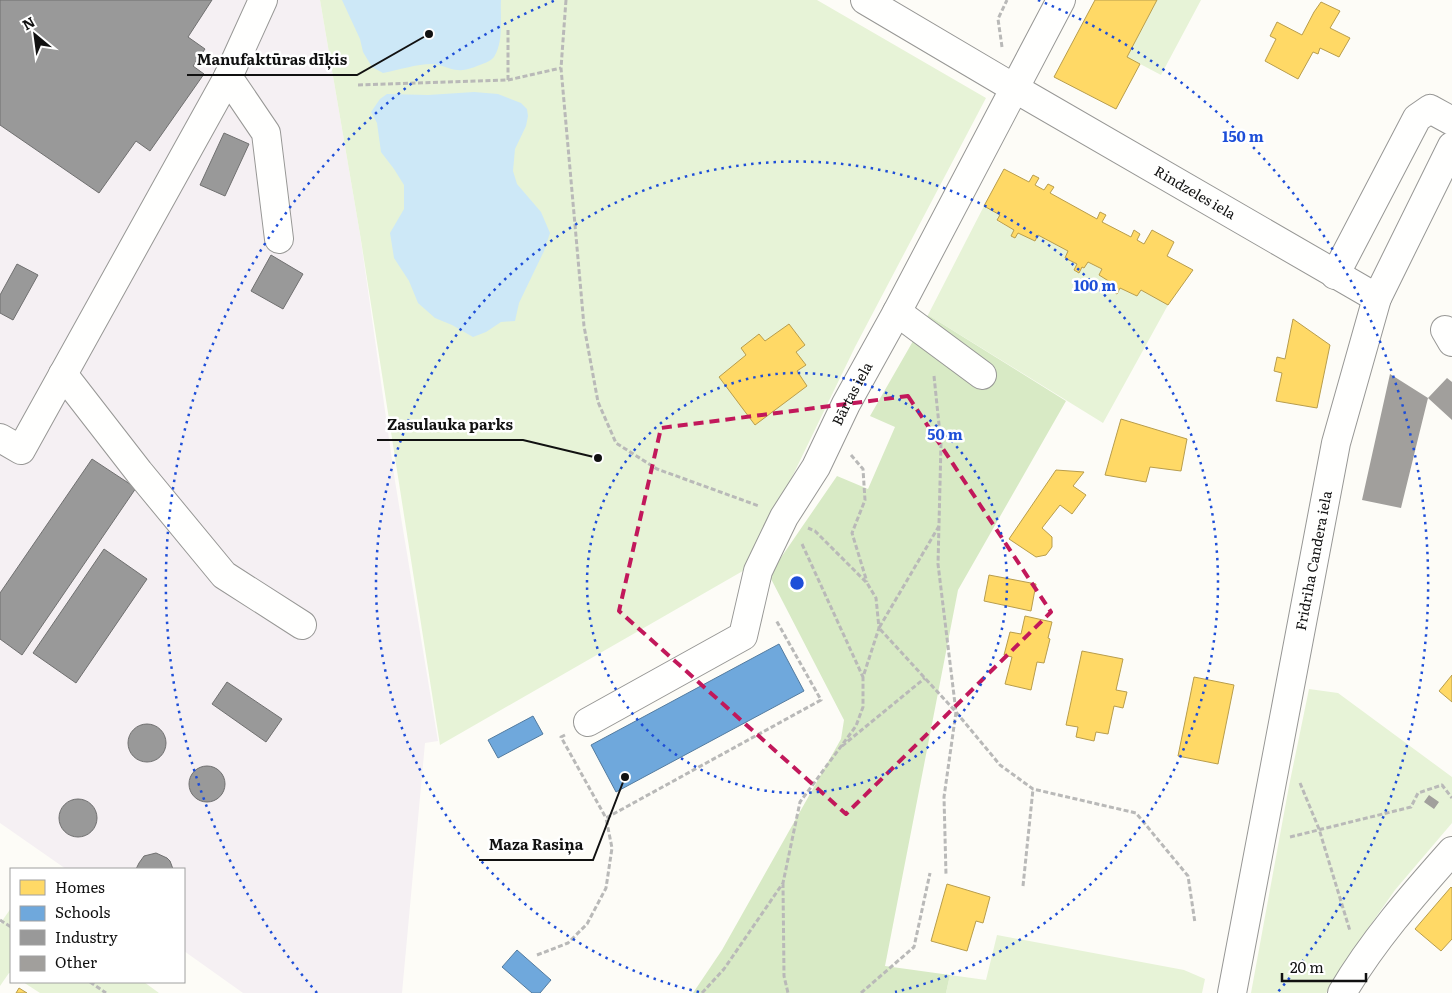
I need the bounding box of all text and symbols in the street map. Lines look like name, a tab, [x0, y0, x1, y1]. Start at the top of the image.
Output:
north arrow	[10, 10, 60, 60]
text: N	[18, 11, 38, 34]
callout: Manufaktūras dīķis	[187, 45, 357, 75]
text: Manufaktūras dīķis	[197, 47, 348, 70]
text: 150 m	[1222, 124, 1264, 147]
street label: Rindzeles iela	[1151, 160, 1240, 223]
text: 100 m	[1074, 273, 1116, 296]
street label: Bārtas iela	[826, 357, 877, 428]
callout: Zasulauka parks	[377, 410, 523, 440]
text: Zasulauka parks	[387, 412, 513, 435]
text: 50 m	[927, 422, 963, 445]
street label: Fridriha Candera iela	[1290, 488, 1336, 632]
centre of rings	[788, 574, 806, 592]
callout: Maza Rasiņa	[479, 830, 593, 860]
text: Maza Rasiņa	[489, 832, 584, 855]
legend	[10, 868, 185, 983]
text: Homes	[55, 875, 105, 898]
text: Schools	[55, 900, 111, 923]
text: Industry	[55, 925, 118, 948]
text: Other	[55, 950, 97, 973]
scale bar	[1282, 950, 1366, 982]
text: 20 m	[1290, 955, 1324, 978]

